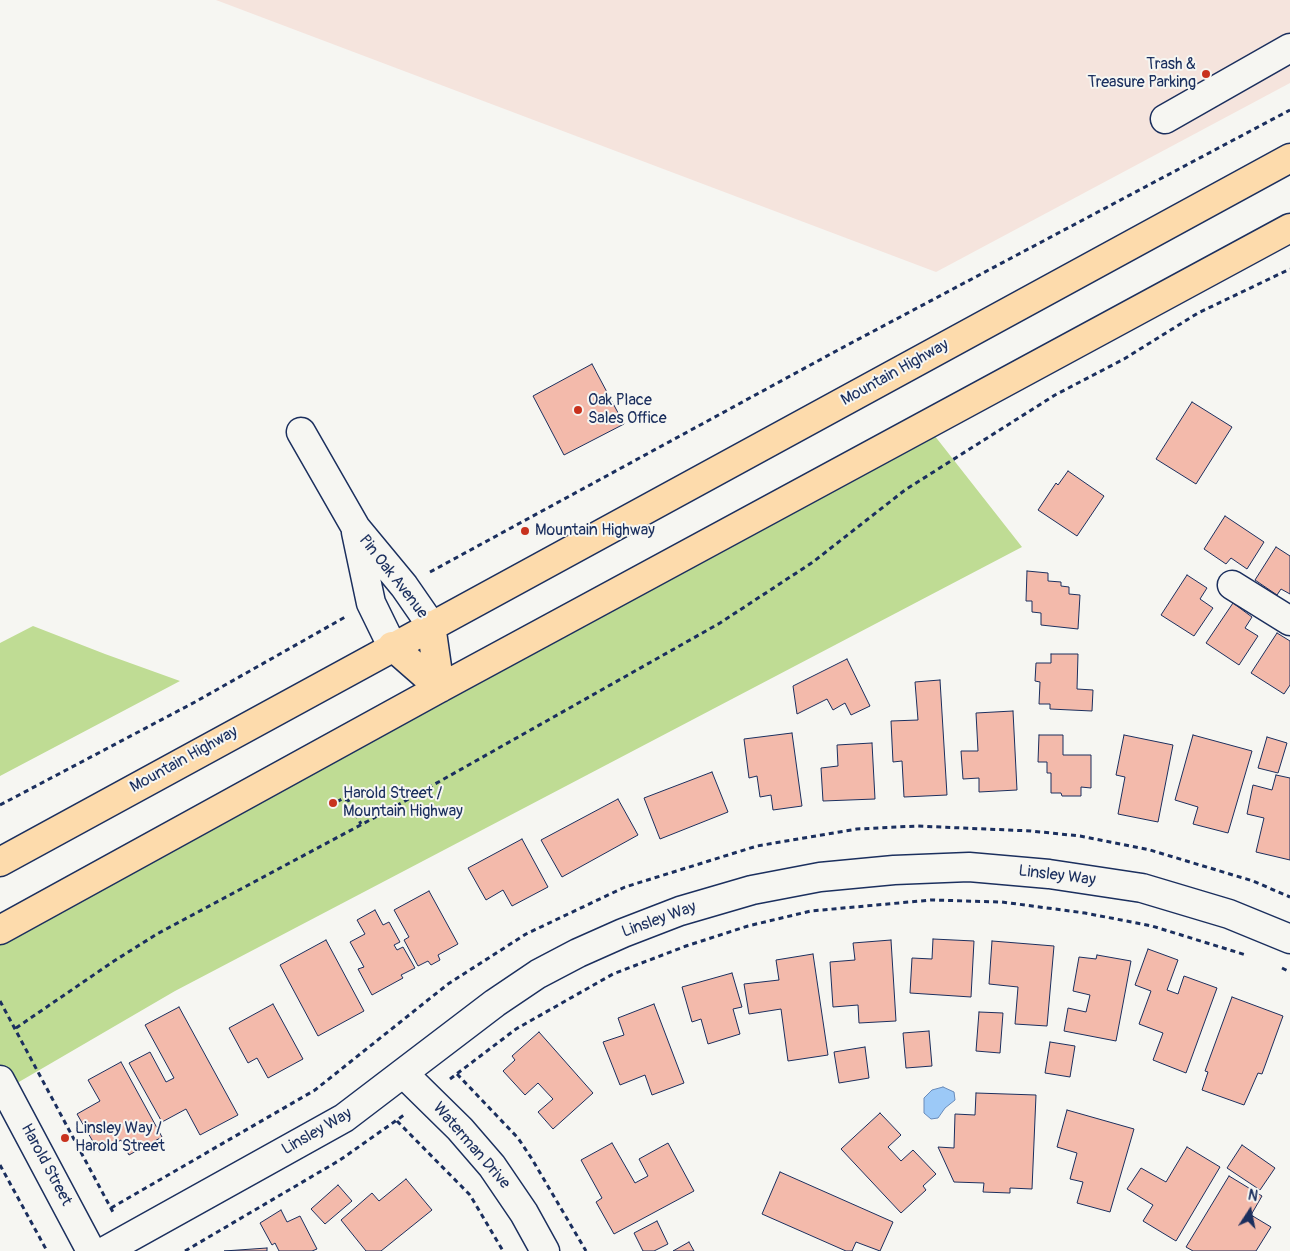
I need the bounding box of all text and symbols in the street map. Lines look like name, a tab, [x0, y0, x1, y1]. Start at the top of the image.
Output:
place label: Trash & Treasure Parking	[1087, 55, 1196, 93]
marker: Trash & Treasure Parking	[1200, 68, 1212, 80]
street label: Mountain Highway	[838, 336, 952, 410]
place label: Oak Place Sales Office	[588, 391, 667, 429]
marker: Oak Place Sales Office	[572, 404, 584, 416]
place label: Mountain Highway	[535, 521, 655, 541]
marker: Mountain Highway	[519, 525, 531, 537]
street label: Pin Oak Avenue	[354, 531, 432, 623]
street label: Mountain Highway	[127, 723, 241, 797]
place label: Harold Street / Mountain Highway	[343, 784, 463, 822]
marker: Harold Street / Mountain Highway	[327, 797, 339, 809]
street label: Linsley Way	[1017, 862, 1097, 890]
street label: Linsley Way	[619, 898, 699, 942]
street label: Waterman Drive	[428, 1099, 514, 1193]
street label: Linsley Way	[279, 1104, 355, 1160]
place label: Linsley Way / Harold Street	[75, 1119, 165, 1157]
street label: Harold Street	[16, 1121, 76, 1209]
marker: Linsley Way / Harold Street	[59, 1132, 71, 1144]
north arrow	[1225, 1186, 1275, 1236]
text: N	[1247, 1187, 1259, 1205]

